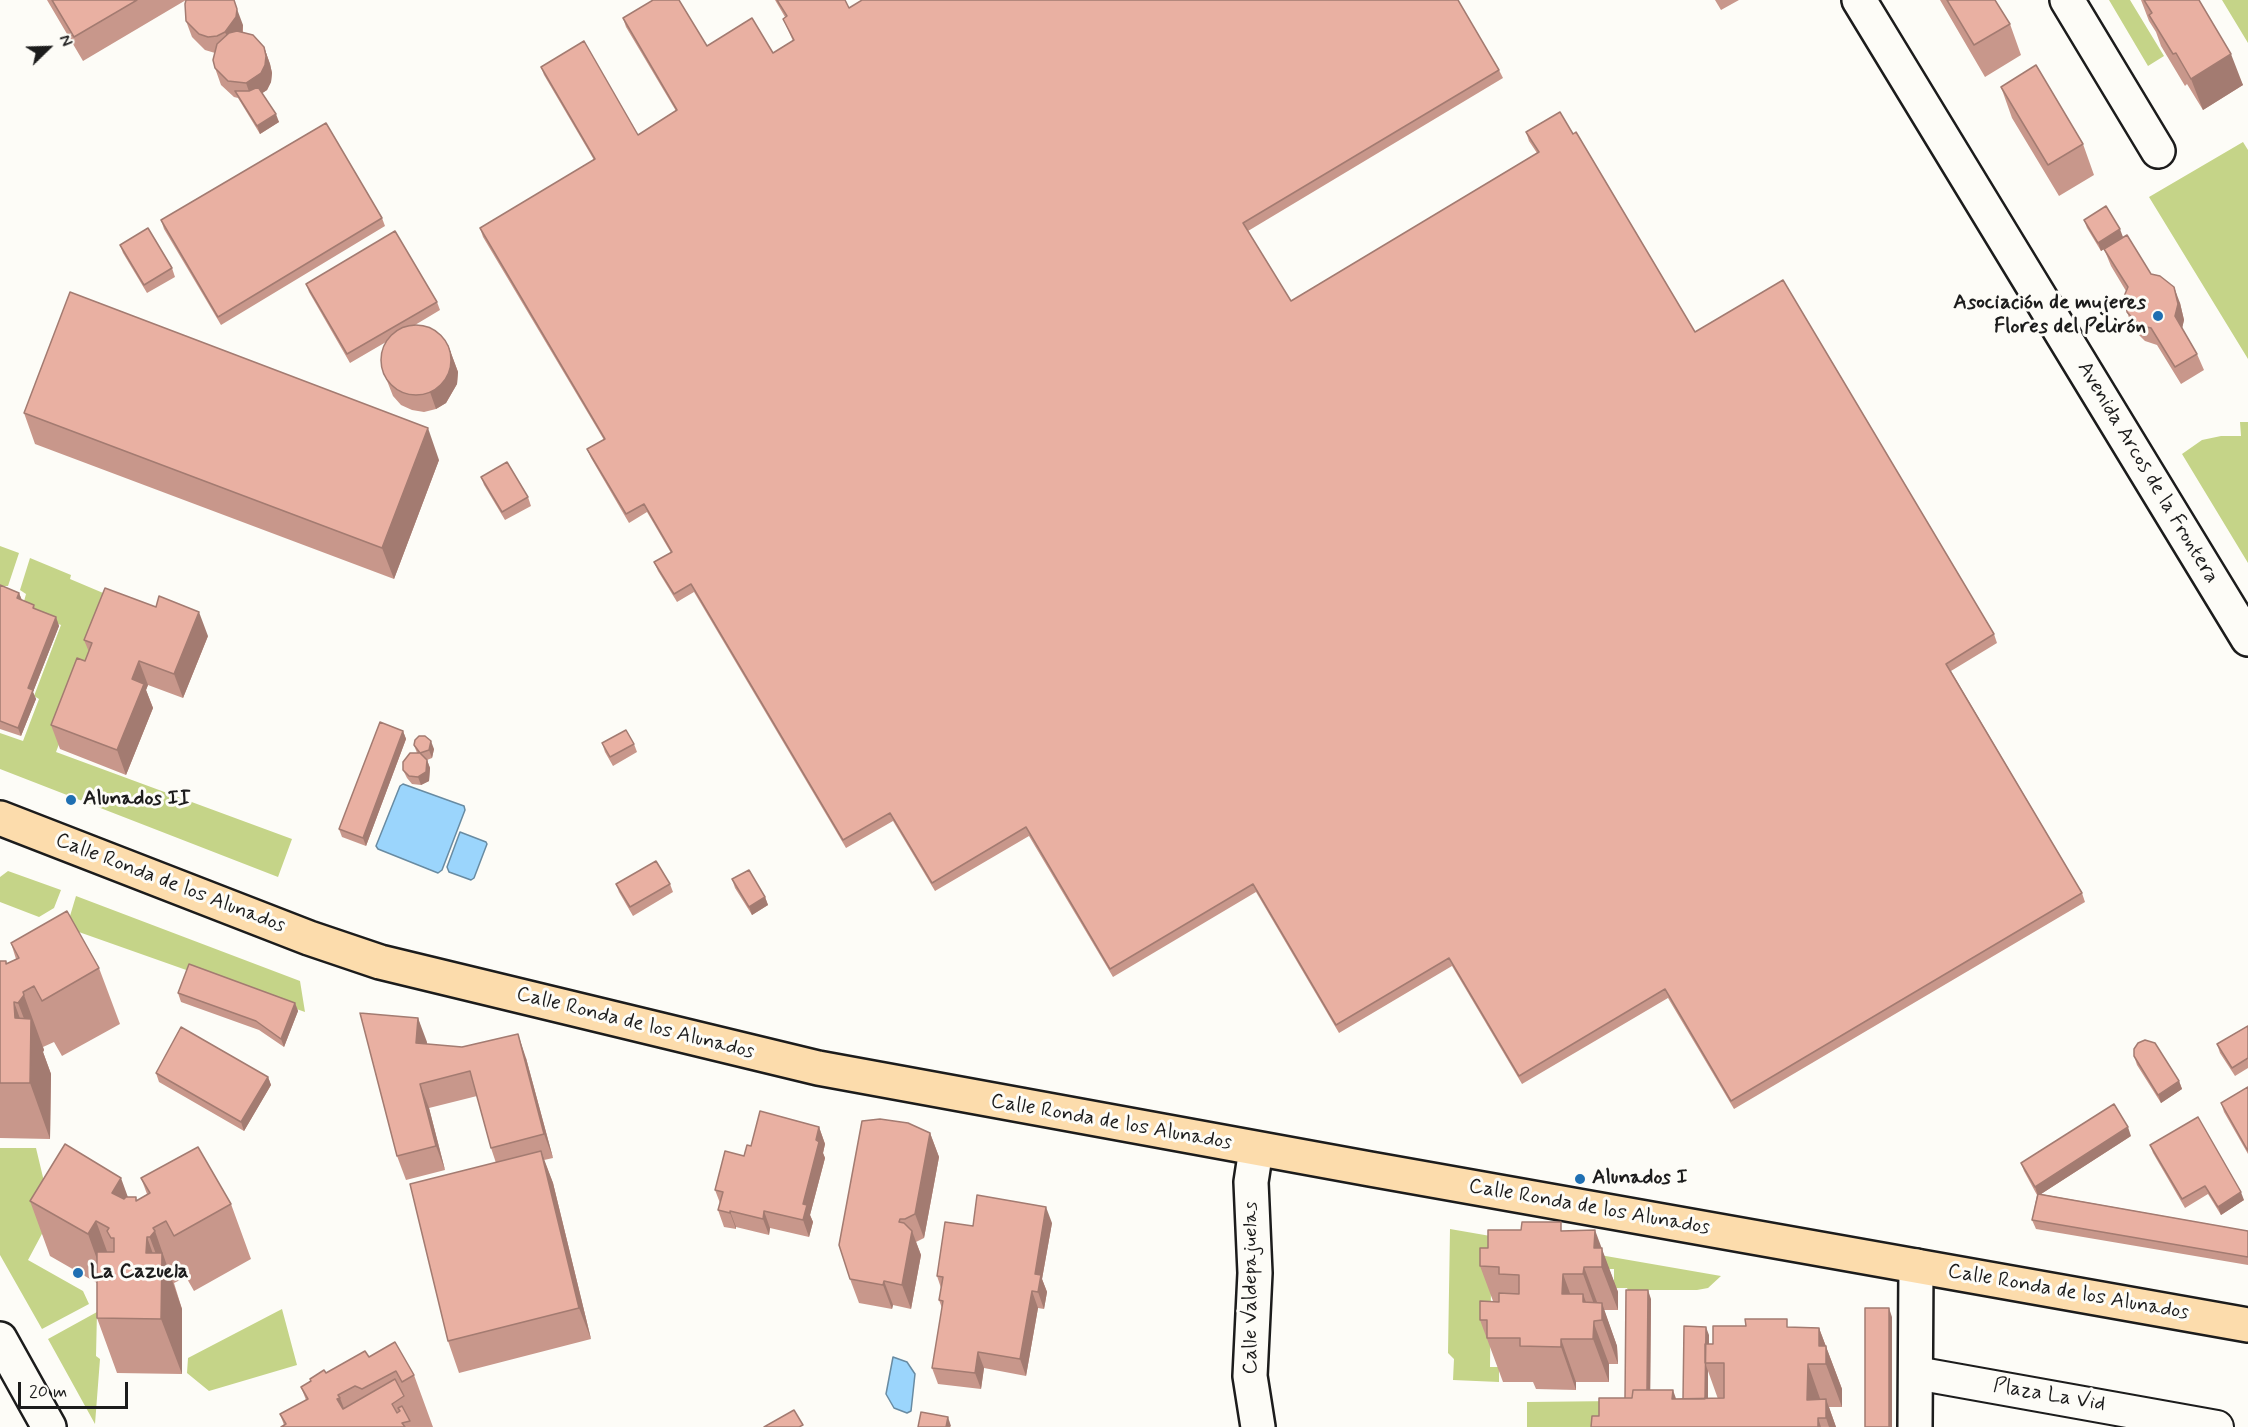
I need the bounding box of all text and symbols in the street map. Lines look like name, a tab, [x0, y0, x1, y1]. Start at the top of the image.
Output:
north arrow	[18, 18, 78, 78]
text: N	[53, 32, 77, 50]
place label: Asociación de mujeres Flores del Pelirón	[1953, 291, 2146, 341]
marker: Asociación de mujeres Flores del Pelirón	[2151, 309, 2165, 323]
street label: Avenida Arcos de la Frontera	[2071, 358, 2223, 588]
place label: Alunados II	[83, 787, 191, 813]
marker: Alunados II	[64, 793, 78, 807]
street label: Calle Ronda de los Alunados	[51, 828, 289, 940]
street label: Calle Ronda de los Alunados	[513, 982, 757, 1066]
street label: Calle Ronda de los Alunados	[989, 1089, 1233, 1157]
place label: Alunados I	[1592, 1166, 1687, 1192]
marker: Alunados I	[1573, 1172, 1587, 1186]
street label: Calle Ronda de los Alunados	[1467, 1174, 1711, 1242]
street label: Calle Valdepajuelas	[1239, 1201, 1265, 1375]
street label: Calle Ronda de los Alunados	[1946, 1259, 2190, 1327]
place label: La Cazuela	[90, 1260, 189, 1286]
marker: La Cazuela	[71, 1266, 85, 1280]
scale bar	[21, 1370, 130, 1408]
street label: Plaza La Vid	[1991, 1374, 2107, 1418]
text: 20 m	[29, 1380, 67, 1404]

